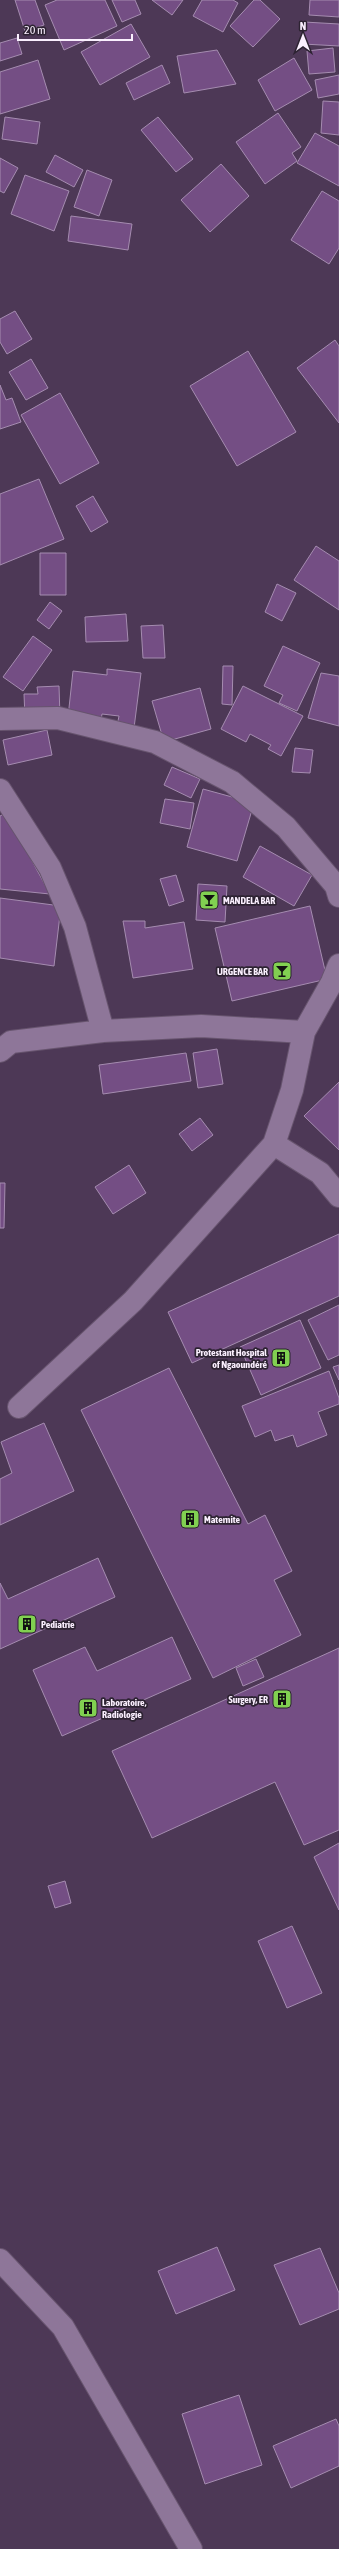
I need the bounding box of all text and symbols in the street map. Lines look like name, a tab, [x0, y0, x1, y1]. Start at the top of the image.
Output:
scale bar	[18, 16, 132, 42]
north arrow	[283, 16, 323, 56]
text: N	[300, 20, 306, 32]
text: 20 m	[24, 23, 46, 37]
bar icon: MANDELA BAR	[198, 889, 220, 911]
place label: MANDELA BAR	[223, 895, 275, 906]
bar icon: URGENCE BAR	[271, 960, 293, 982]
place label: URGENCE BAR	[217, 966, 268, 977]
place label: Protestant Hospital of Ngaoundéré	[196, 1347, 267, 1370]
building icon: Protestant Hospital of Ngaoundéré	[270, 1347, 292, 1369]
building icon: Maternite	[179, 1508, 201, 1530]
place label: Maternite	[204, 1514, 241, 1525]
building icon: Pediatrie	[16, 1613, 38, 1635]
place label: Pediatrie	[41, 1619, 75, 1630]
building icon: Surgery, ER	[271, 1688, 293, 1710]
place label: Surgery, ER	[229, 1694, 268, 1705]
building icon: Laboratoire, Radiologie	[77, 1697, 99, 1719]
place label: Laboratoire, Radiologie	[102, 1697, 147, 1720]

